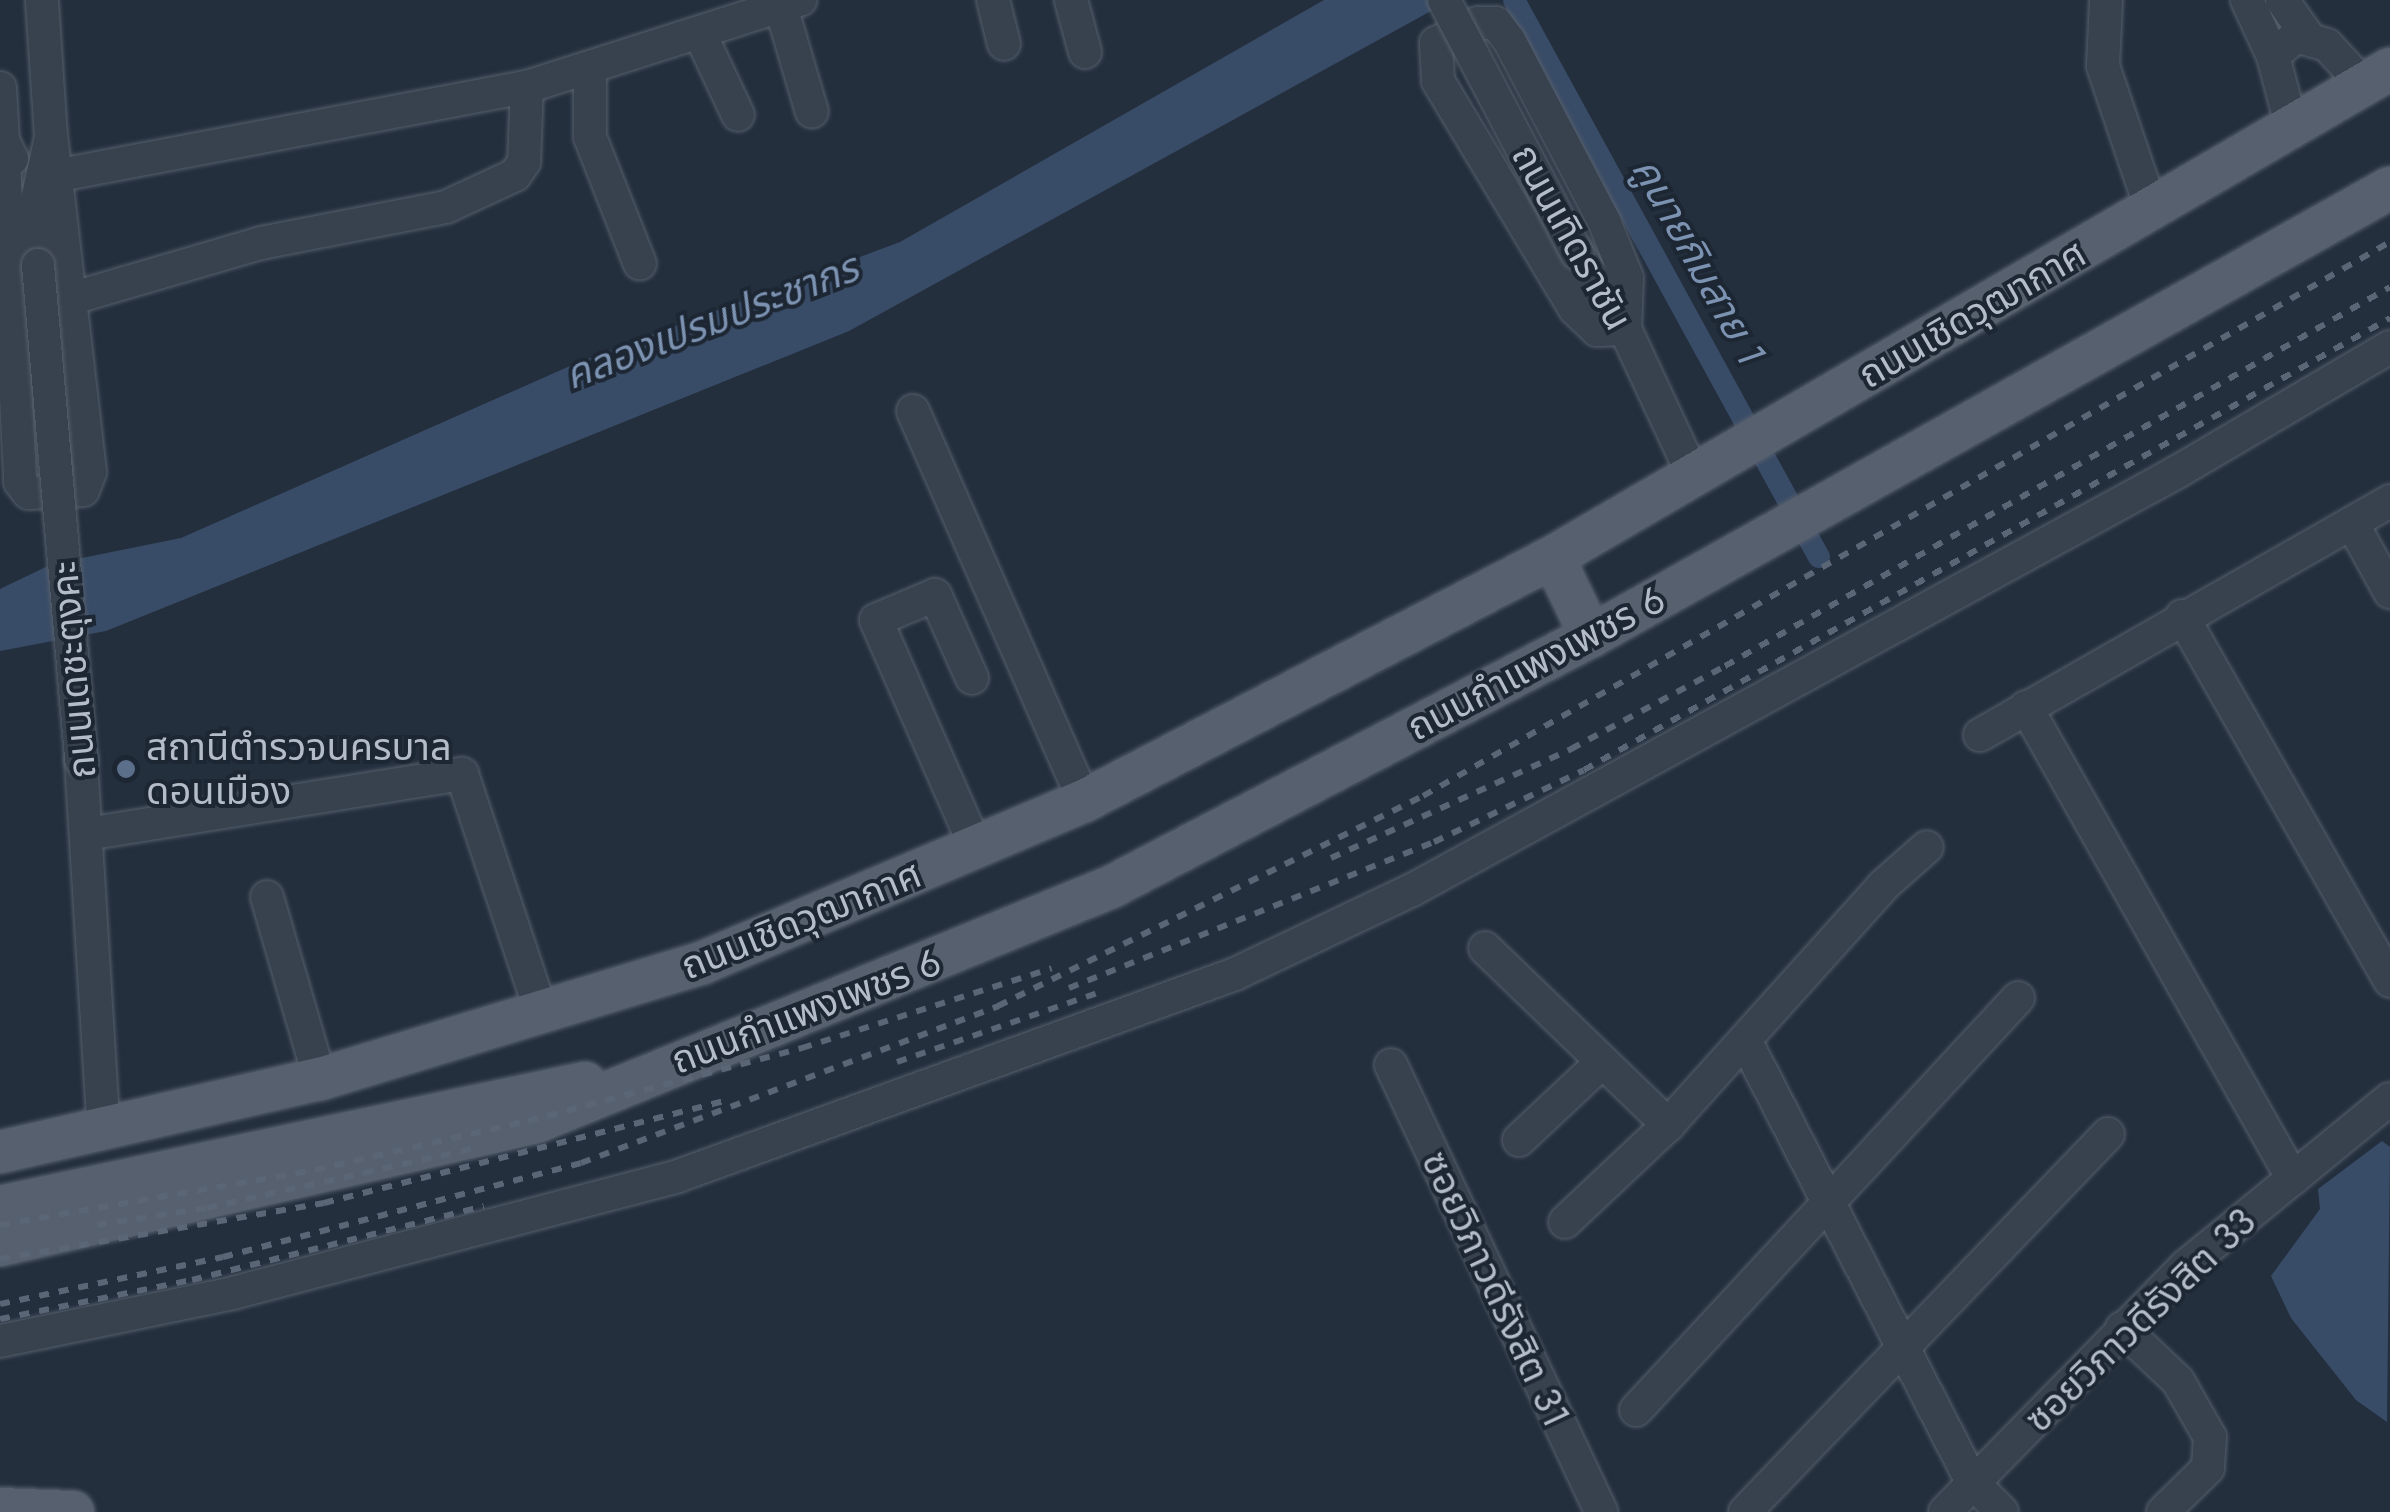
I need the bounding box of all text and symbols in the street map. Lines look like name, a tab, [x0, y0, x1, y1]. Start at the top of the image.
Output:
street label: ถนนเทิดราชัน	[1502, 136, 1642, 338]
water label: คูนายกิมสาย 1	[1622, 149, 1776, 373]
street label: ถนนเชิดวุฒากาศ	[1850, 230, 2094, 398]
water label: คลองเปรมประชากร	[557, 243, 865, 399]
street label: ถนนเดชะตุงคะ	[41, 559, 105, 781]
street label: ถนนกำแพงเพชร 6	[1399, 576, 1673, 750]
place label: สถานีตำรวจนครบาล ดอนเมือง	[146, 724, 452, 814]
marker: สถานีตำรวจนครบาล ดอนเมือง	[115, 758, 137, 780]
street label: ถนนเชิดวุฒากาศ	[674, 851, 928, 989]
street label: ถนนกำแพงเพชร 6	[665, 939, 947, 1083]
street label: ซอยวิภาวดีรังสิต 31	[1412, 1144, 1580, 1434]
street label: ซอยวิภาวดีรังสิต 33	[2015, 1199, 2265, 1441]

